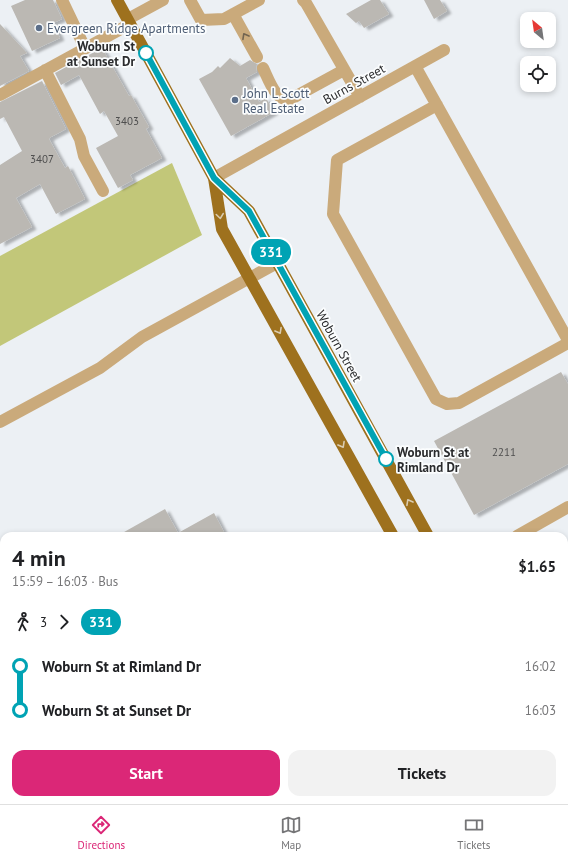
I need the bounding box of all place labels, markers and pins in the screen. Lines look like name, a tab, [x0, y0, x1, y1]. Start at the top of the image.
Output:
place label: Evergreen Ridge Apartments	[47, 20, 205, 37]
marker: Evergreen Ridge Apartments	[34, 23, 44, 33]
place label: Woburn St at Sunset Dr	[67, 38, 135, 70]
marker: Woburn St at Sunset Dr	[138, 45, 154, 61]
place label: John L Scott Real Estate	[242, 85, 310, 117]
marker: John L Scott Real Estate	[230, 95, 240, 105]
place label: Woburn St at Rimland Dr	[397, 444, 470, 476]
marker: Woburn St at Rimland Dr	[378, 451, 394, 467]

